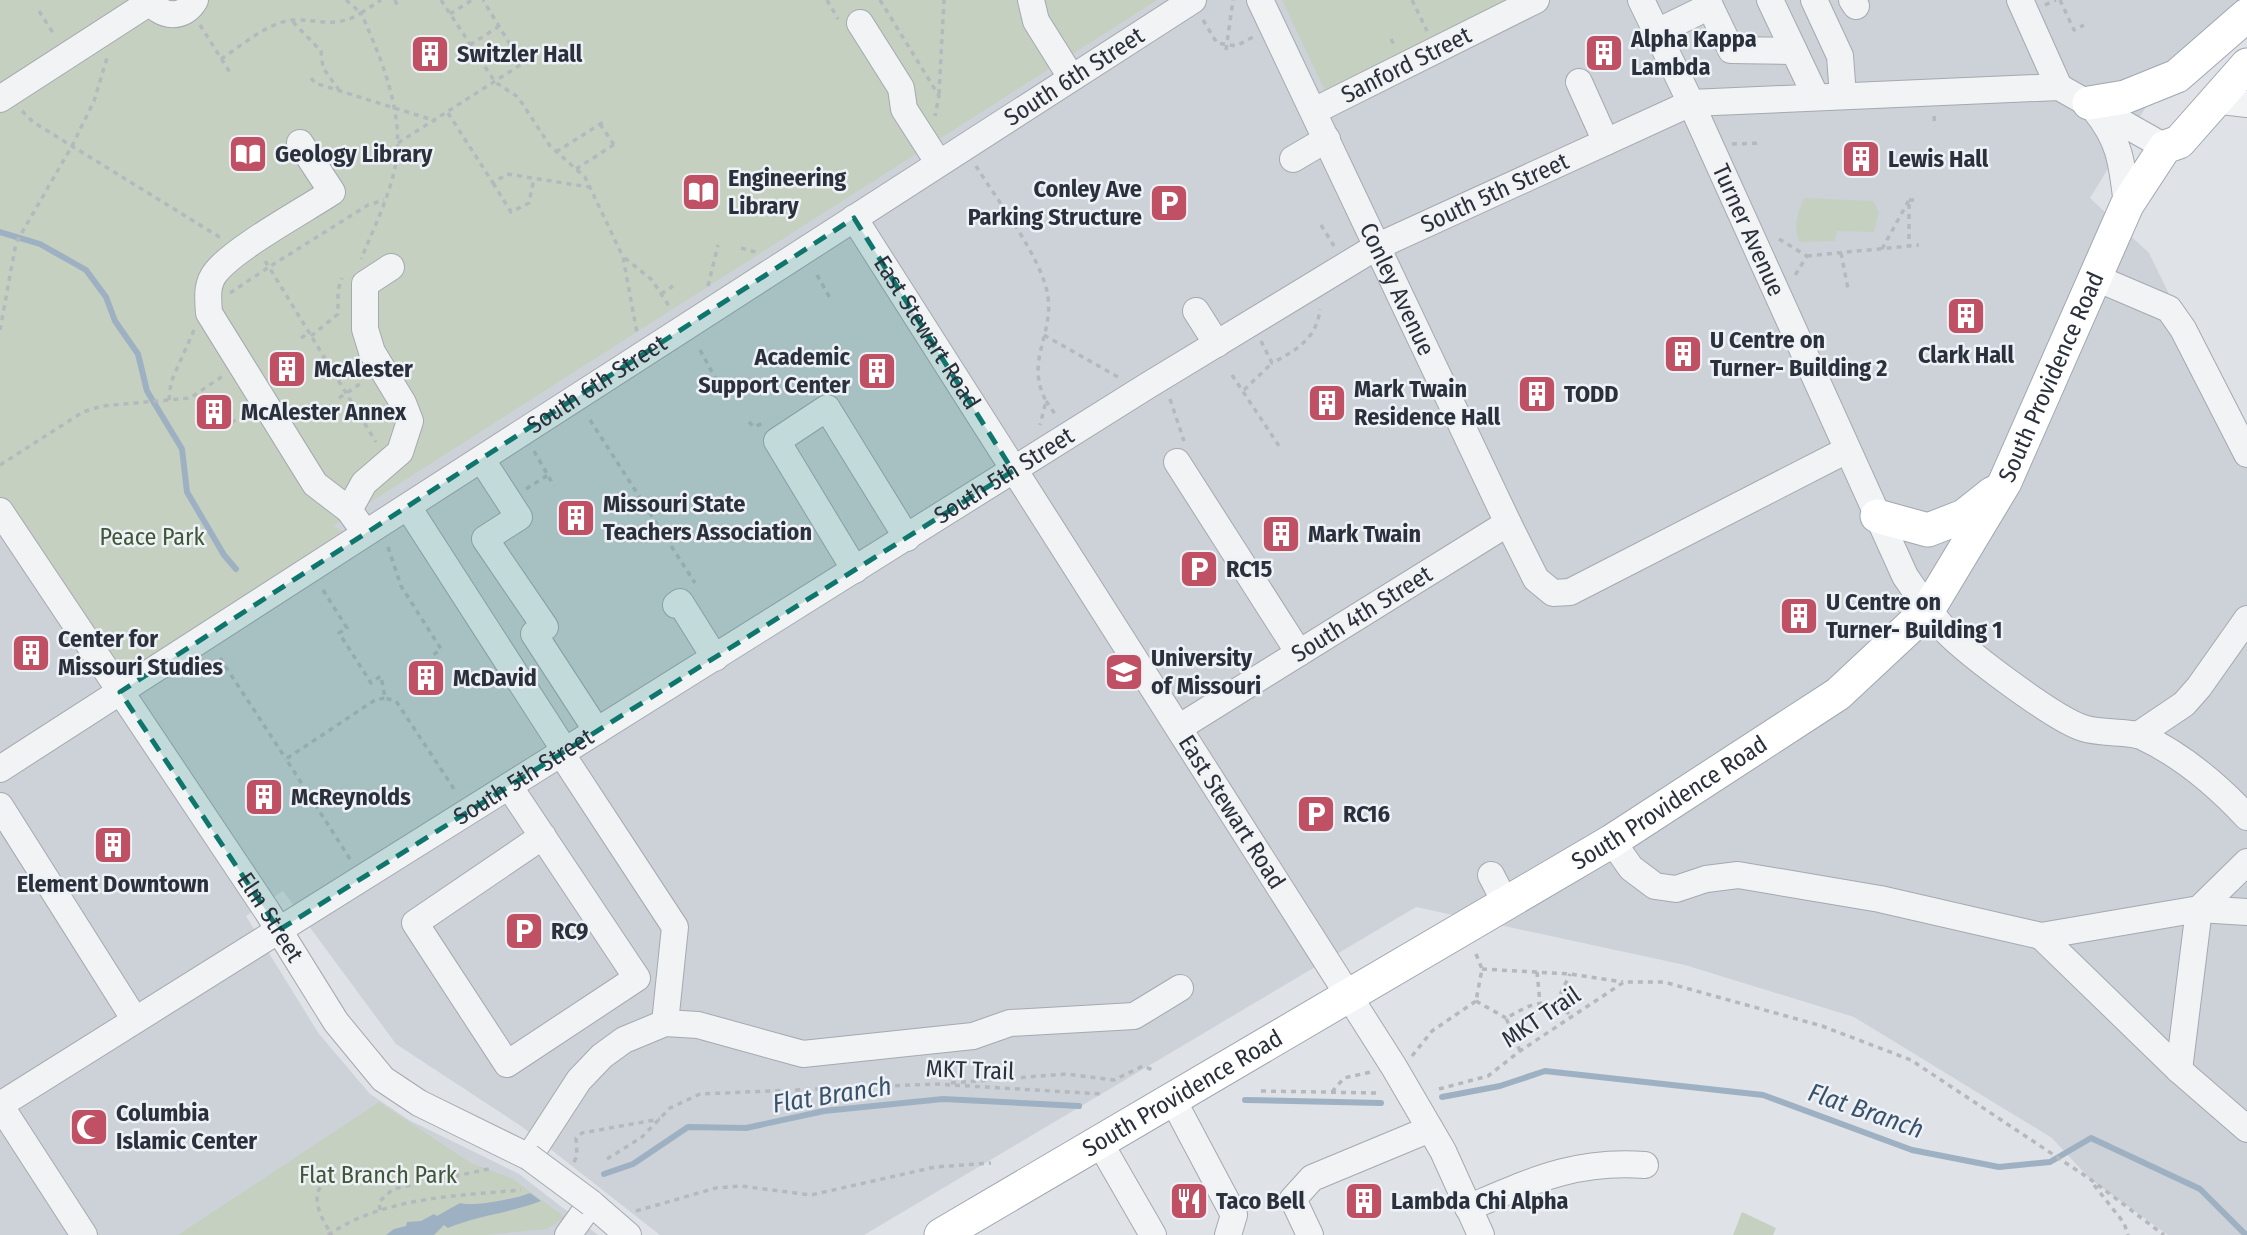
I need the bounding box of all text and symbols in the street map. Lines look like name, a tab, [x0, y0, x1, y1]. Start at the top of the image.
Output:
street label: South 6th Street	[999, 21, 1149, 132]
street label: Sanford Street	[1337, 21, 1476, 109]
place label: Alpha Kappa Lambda	[1630, 25, 1757, 81]
building icon: Alpha Kappa Lambda	[1583, 32, 1625, 74]
building icon: Switzler Hall	[409, 33, 451, 75]
place label: Switzler Hall	[457, 40, 583, 68]
library icon: Geology Library	[227, 133, 269, 175]
building icon: Lewis Hall	[1840, 138, 1882, 180]
place label: Geology Library	[275, 140, 433, 168]
place label: Lewis Hall	[1888, 145, 1989, 173]
street label: South 5th Street	[1416, 147, 1573, 239]
street label: Turner Avenue	[1707, 160, 1790, 300]
place label: Engineering Library	[728, 164, 846, 220]
library icon: Engineering Library	[680, 171, 722, 213]
place label: Conley Ave Parking Structure	[968, 175, 1142, 231]
parking icon: Conley Ave Parking Structure	[1148, 182, 1190, 224]
street label: Conley Avenue	[1354, 218, 1440, 360]
street label: East Stewart Road	[868, 251, 986, 415]
street label: South Providence Road	[1993, 268, 2110, 486]
building icon: Clark Hall	[1945, 295, 1987, 337]
place label: U Centre on Turner- Building 2	[1710, 326, 1887, 382]
street label: South 6th Street	[522, 329, 672, 440]
building icon: U Centre on Turner- Building 2	[1662, 333, 1704, 375]
place label: Clark Hall	[1918, 341, 2014, 369]
place label: Academic Support Center	[698, 343, 851, 399]
building icon: McAlester	[266, 348, 308, 390]
building icon: Academic Support Center	[856, 350, 898, 392]
place label: McAlester	[314, 355, 413, 383]
building icon: TODD	[1516, 373, 1558, 415]
place label: Mark Twain Residence Hall	[1354, 375, 1501, 431]
place label: TODD	[1564, 380, 1619, 408]
building icon: Mark Twain Residence Hall	[1306, 382, 1348, 424]
building icon: McAlester Annex	[193, 391, 235, 433]
place label: McAlester Annex	[241, 398, 407, 426]
street label: South 5th Street	[929, 421, 1079, 530]
place label: Missouri State Teachers Association	[603, 490, 812, 546]
building icon: Missouri State Teachers Association	[555, 497, 597, 539]
building icon: Mark Twain	[1260, 513, 1302, 555]
place label: Mark Twain	[1308, 520, 1421, 548]
park label: Peace Park	[99, 523, 205, 551]
parking icon: RC15	[1178, 548, 1220, 590]
place label: RC15	[1226, 555, 1273, 583]
street label: South 4th Street	[1286, 560, 1437, 668]
place label: U Centre on Turner- Building 1	[1826, 588, 2002, 644]
building icon: U Centre on Turner- Building 1	[1778, 595, 1820, 637]
place label: Center for Missouri Studies	[58, 625, 223, 681]
building icon: Center for Missouri Studies	[10, 632, 52, 674]
place label: University of Missouri	[1151, 644, 1261, 700]
school or university icon: University of Missouri	[1103, 651, 1145, 693]
building icon: McDavid	[405, 657, 447, 699]
place label: McDavid	[453, 664, 537, 692]
street label: South 5th Street	[449, 723, 599, 831]
street label: East Stewart Road	[1173, 730, 1291, 894]
street label: South Providence Road	[1566, 730, 1772, 876]
building icon: McReynolds	[243, 776, 285, 818]
place label: McReynolds	[291, 783, 411, 811]
parking icon: RC16	[1295, 793, 1337, 835]
place label: RC16	[1343, 800, 1390, 828]
building icon: Element Downtown	[92, 824, 134, 866]
street label: Elm Street	[231, 867, 309, 967]
place label: Element Downtown	[17, 870, 209, 898]
parking icon: RC9	[503, 910, 545, 952]
place label: RC9	[551, 917, 588, 945]
street label: MKT Trail	[1496, 981, 1586, 1053]
street label: South Providence Road	[1078, 1024, 1287, 1163]
street label: MKT Trail	[925, 1054, 1015, 1086]
water label: Flat Branch	[770, 1070, 894, 1120]
water label: Flat Branch	[1804, 1077, 1928, 1145]
place label: Columbia Islamic Center	[116, 1099, 257, 1155]
mosque icon: Columbia Islamic Center	[68, 1106, 110, 1148]
park label: Flat Branch Park	[299, 1161, 458, 1189]
restaurant icon: Taco Bell	[1168, 1180, 1210, 1222]
building icon: Lambda Chi Alpha	[1343, 1180, 1385, 1222]
place label: Taco Bell	[1216, 1187, 1305, 1215]
place label: Lambda Chi Alpha	[1391, 1187, 1569, 1215]

